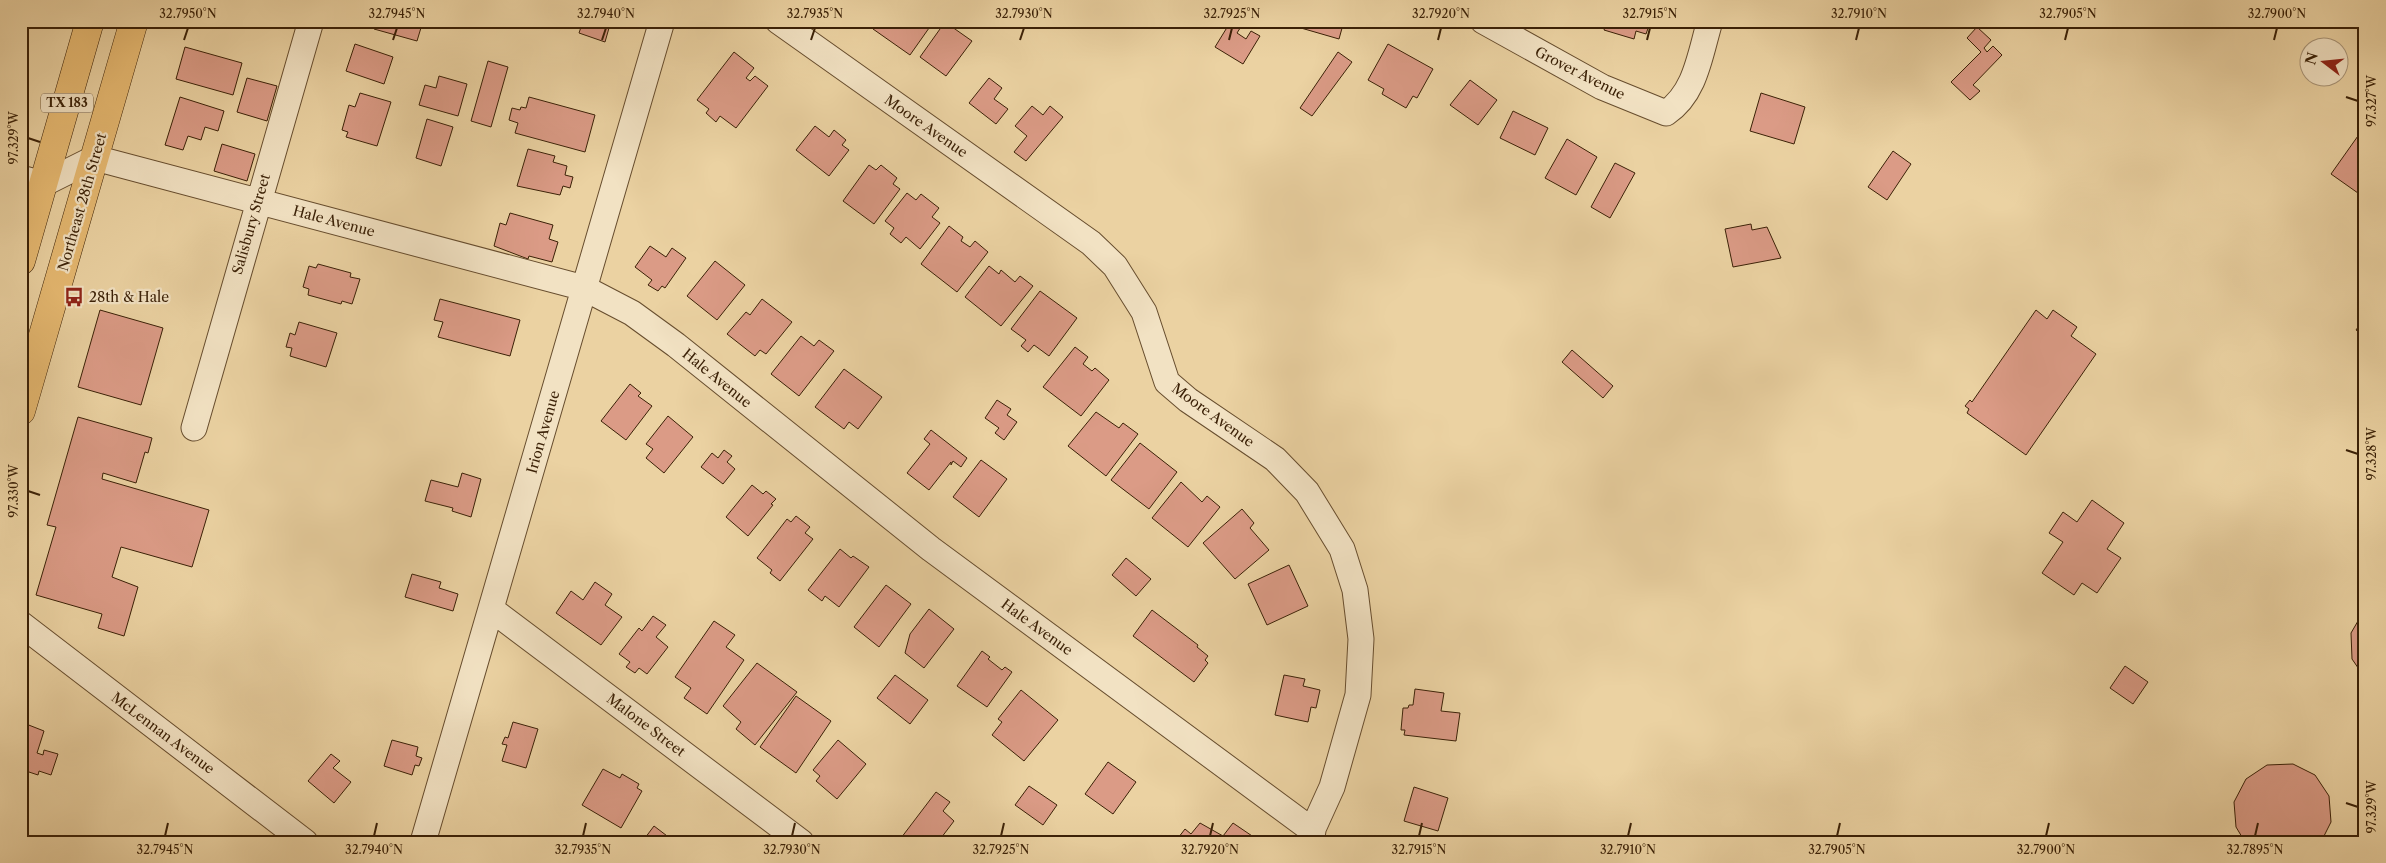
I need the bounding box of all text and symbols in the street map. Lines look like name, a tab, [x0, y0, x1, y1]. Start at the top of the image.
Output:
text: 32.7950°N	[159, 6, 217, 21]
text: 32.7945°N	[369, 6, 425, 21]
text: 32.7940°N	[577, 6, 635, 21]
text: 32.7935°N	[787, 6, 843, 21]
text: 32.7930°N	[995, 6, 1053, 21]
text: 32.7925°N	[1204, 6, 1260, 21]
text: 32.7920°N	[1412, 6, 1470, 21]
text: 32.7915°N	[1623, 6, 1678, 21]
text: 32.7910°N	[1831, 6, 1887, 21]
text: 32.7905°N	[2039, 6, 2097, 21]
text: 32.7900°N	[2248, 6, 2306, 21]
north arrow	[2298, 38, 2348, 88]
street label: Grover Avenue	[1532, 43, 1628, 104]
text: N	[2301, 50, 2322, 67]
text: 97.327°W	[2364, 74, 2379, 127]
street label: Moore Avenue	[881, 91, 971, 161]
road number: TX 183	[41, 94, 93, 112]
text: 97.329°W	[6, 111, 21, 165]
street label: Northeast 28th Street	[54, 131, 110, 273]
street label: Salisbury Street	[228, 172, 274, 276]
street label: Hale Avenue	[291, 201, 377, 241]
bus stop icon: 28th & Hale	[63, 286, 85, 308]
place label: 28th & Hale	[89, 288, 169, 306]
street label: Hale Avenue	[679, 345, 756, 412]
street label: Moore Avenue	[1168, 379, 1258, 451]
street label: Irion Avenue	[523, 388, 564, 476]
text: 97.328°W	[2364, 427, 2379, 481]
text: 97.330°W	[6, 463, 21, 518]
street label: Hale Avenue	[998, 595, 1076, 659]
street label: McLennan Avenue	[108, 688, 218, 778]
street label: Malone Street	[603, 689, 689, 761]
text: 97.329°W	[2364, 780, 2379, 834]
text: 32.7945°N	[137, 842, 193, 857]
text: 32.7940°N	[345, 842, 403, 857]
text: 32.7935°N	[555, 842, 611, 857]
text: 32.7930°N	[763, 842, 821, 857]
text: 32.7925°N	[973, 842, 1029, 857]
text: 32.7920°N	[1181, 842, 1239, 857]
text: 32.7915°N	[1392, 842, 1447, 857]
text: 32.7910°N	[1600, 842, 1656, 857]
text: 32.7905°N	[1808, 842, 1866, 857]
text: 32.7900°N	[2017, 842, 2075, 857]
text: 32.7895°N	[2227, 842, 2284, 857]

